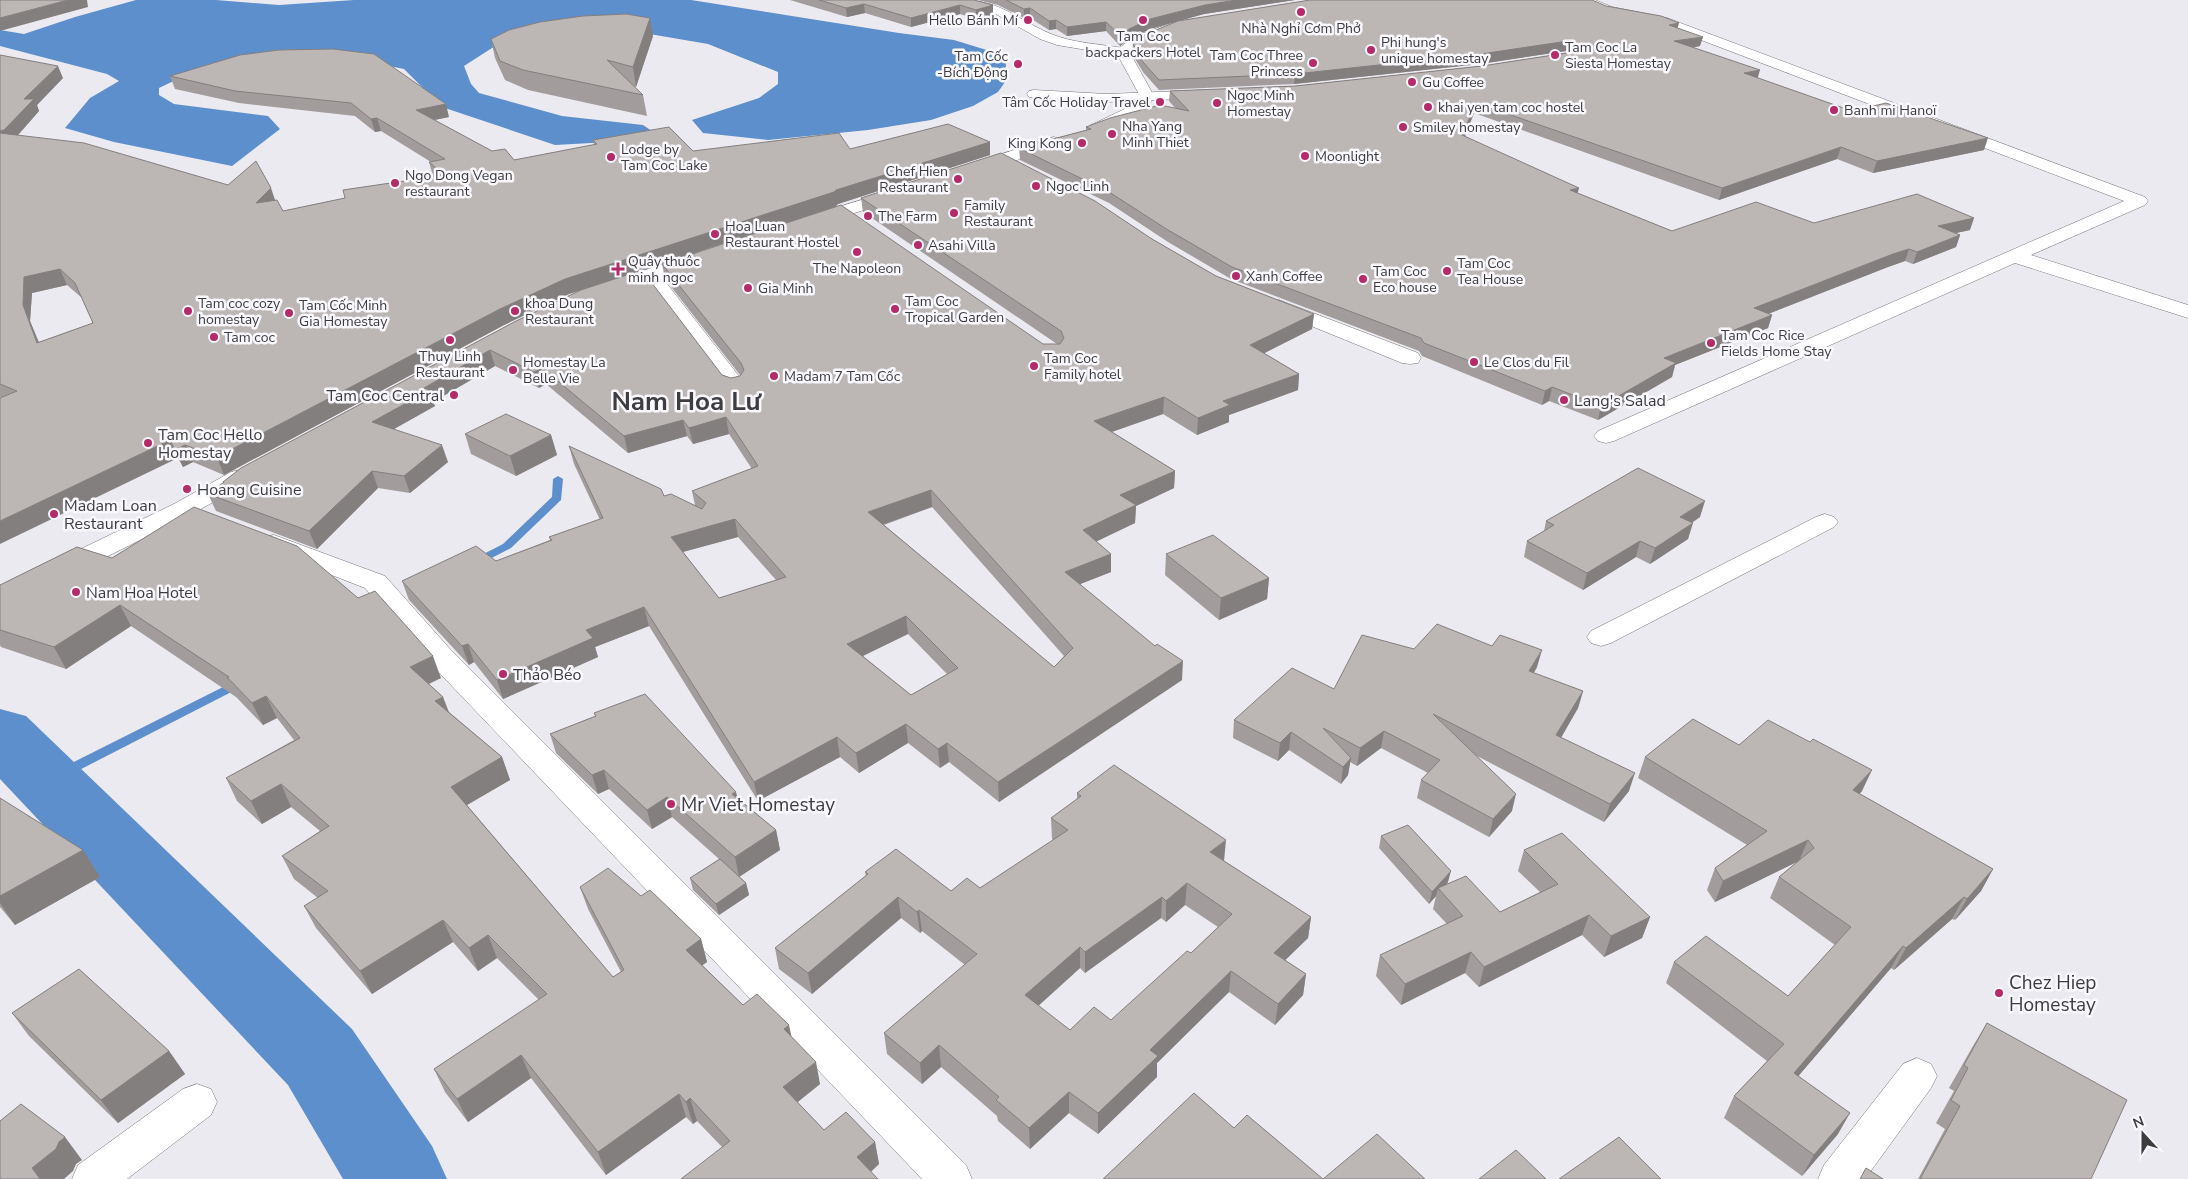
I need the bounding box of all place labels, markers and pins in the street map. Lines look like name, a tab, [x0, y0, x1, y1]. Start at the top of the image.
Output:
marker: Nhà Nghỉ Cơm Phở	[1295, 6, 1307, 18]
place label: Hello Bánh Mí	[929, 11, 1019, 30]
marker: Hello Bánh Mí	[1022, 14, 1034, 26]
marker: Tam Coc backpackers Hotel	[1137, 14, 1149, 26]
place label: Nhà Nghỉ Cơm Phở	[1241, 19, 1361, 38]
place label: Tam Coc backpackers Hotel	[1085, 27, 1202, 62]
place label: Phi hung's unique homestay	[1381, 33, 1489, 68]
place label: Tam Coc La Siesta Homestay	[1565, 38, 1672, 73]
marker: Phi hung's unique homestay	[1365, 44, 1377, 56]
place label: Tam Coc Three Princess	[1210, 46, 1303, 81]
place label: Tam Cốc -Bích Động	[937, 47, 1009, 82]
marker: Tam Coc La Siesta Homestay	[1549, 49, 1561, 61]
marker: Tam Coc Three Princess	[1307, 57, 1319, 69]
marker: Tam Cốc -Bích Động	[1012, 58, 1024, 70]
place label: Gu Coffee	[1422, 73, 1484, 92]
marker: Gu Coffee	[1406, 76, 1418, 88]
place label: Ngoc Minh Homestay	[1227, 86, 1295, 121]
place label: Tâm Cốc Holiday Travel	[1002, 93, 1151, 112]
marker: Tâm Cốc Holiday Travel	[1154, 96, 1166, 108]
marker: Ngoc Minh Homestay	[1211, 97, 1223, 109]
place label: khai yen tam coc hostel	[1438, 98, 1585, 117]
marker: khai yen tam coc hostel	[1422, 101, 1434, 113]
place label: Banh mi Hanoï	[1844, 101, 1937, 120]
marker: Banh mi Hanoï	[1828, 104, 1840, 116]
place label: Nha Yang Minh Thiet	[1122, 117, 1189, 152]
place label: Smiley homestay	[1413, 118, 1521, 137]
marker: Smiley homestay	[1397, 121, 1409, 133]
marker: Nha Yang Minh Thiet	[1106, 128, 1118, 140]
place label: King Kong	[1008, 134, 1072, 153]
marker: King Kong	[1076, 137, 1088, 149]
place label: Lodge by Tam Coc Lake	[621, 140, 707, 175]
place label: Moonlight	[1315, 147, 1379, 166]
marker: Moonlight	[1299, 150, 1311, 162]
marker: Lodge by Tam Coc Lake	[605, 151, 617, 163]
place label: Chef Hien Restaurant	[879, 162, 948, 197]
place label: Ngo Dong Vegan restaurant	[405, 166, 513, 201]
marker: Chef Hien Restaurant	[952, 173, 964, 185]
marker: Ngo Dong Vegan restaurant	[389, 177, 401, 189]
place label: Ngoc Linh	[1046, 177, 1109, 196]
marker: Ngoc Linh	[1030, 180, 1042, 192]
place label: Family Restaurant	[964, 196, 1033, 231]
place label: The Farm	[878, 207, 937, 226]
marker: Family Restaurant	[948, 207, 960, 219]
marker: The Farm	[862, 210, 874, 222]
place label: Hoa Luan Restaurant Hostel	[725, 217, 840, 252]
marker: Hoa Luan Restaurant Hostel	[709, 228, 721, 240]
place label: Asahi Villa	[928, 236, 996, 255]
marker: Asahi Villa	[912, 239, 924, 251]
marker: The Napoleon	[851, 246, 863, 258]
place label: Quây thuôc minh ngoc	[628, 252, 700, 287]
place label: Tam Coc Tea House	[1457, 254, 1523, 289]
place label: The Napoleon	[813, 259, 901, 278]
place label: Tam Coc Eco house	[1373, 262, 1437, 297]
marker: Quây thuôc minh ngoc	[612, 263, 624, 275]
marker: Tam Coc Tea House	[1441, 265, 1453, 277]
place label: Xanh Coffee	[1246, 267, 1322, 286]
marker: Xanh Coffee	[1230, 270, 1242, 282]
marker: Tam Coc Eco house	[1357, 273, 1369, 285]
place label: Gia Minh	[758, 279, 814, 298]
marker: Gia Minh	[742, 282, 754, 294]
place label: Tam Coc Tropical Garden	[905, 292, 1004, 327]
place label: Tam coc cozy homestay	[198, 294, 281, 329]
place label: khoa Dung Restaurant	[525, 294, 594, 329]
place label: Tam Cốc Minh Gia Homestay	[299, 296, 388, 331]
marker: Tam Coc Tropical Garden	[889, 303, 901, 315]
marker: Tam coc cozy homestay	[182, 305, 194, 317]
marker: khoa Dung Restaurant	[509, 305, 521, 317]
marker: Tam Cốc Minh Gia Homestay	[283, 307, 295, 319]
place label: Tam Coc Rice Fields Home Stay	[1721, 326, 1832, 361]
place label: Tam coc	[224, 328, 275, 347]
marker: Tam coc	[208, 331, 220, 343]
marker: Thuy Linh Restaurant	[444, 334, 456, 346]
marker: Tam Coc Rice Fields Home Stay	[1705, 337, 1717, 349]
place label: Thuy Linh Restaurant	[416, 347, 484, 382]
place label: Tam Coc Family hotel	[1044, 349, 1122, 384]
place label: Homestay La Belle Vie	[523, 353, 606, 388]
place label: Le Clos du Fil	[1484, 353, 1570, 372]
marker: Le Clos du Fil	[1468, 356, 1480, 368]
marker: Tam Coc Family hotel	[1028, 360, 1040, 372]
marker: Homestay La Belle Vie	[507, 364, 519, 376]
place label: Madam 7 Tam Cốc	[784, 367, 901, 386]
marker: Madam 7 Tam Cốc	[768, 370, 780, 382]
place label: Tam Coc Central	[326, 385, 444, 407]
marker: Tam Coc Central	[448, 389, 460, 401]
place label: Lang's Salad	[1574, 390, 1666, 412]
marker: Lang's Salad	[1558, 394, 1570, 406]
place label: Tam Coc Hello Homestay	[158, 424, 262, 464]
marker: Tam Coc Hello Homestay	[142, 437, 154, 449]
place label: Hoang Cuisine	[197, 479, 301, 501]
marker: Hoang Cuisine	[181, 483, 193, 495]
place label: Madam Loan Restaurant	[64, 495, 157, 535]
marker: Madam Loan Restaurant	[48, 508, 60, 520]
place label: Nam Hoa Hotel	[86, 582, 198, 604]
marker: Nam Hoa Hotel	[70, 586, 82, 598]
place label: Thảo Béo	[513, 664, 582, 686]
marker: Thảo Béo	[497, 668, 509, 680]
place label: Mr Viet Homestay	[681, 792, 835, 818]
marker: Mr Viet Homestay	[665, 798, 677, 810]
place label: Chez Hiep Homestay	[2009, 970, 2096, 1018]
marker: Chez Hiep Homestay	[1993, 987, 2005, 999]

